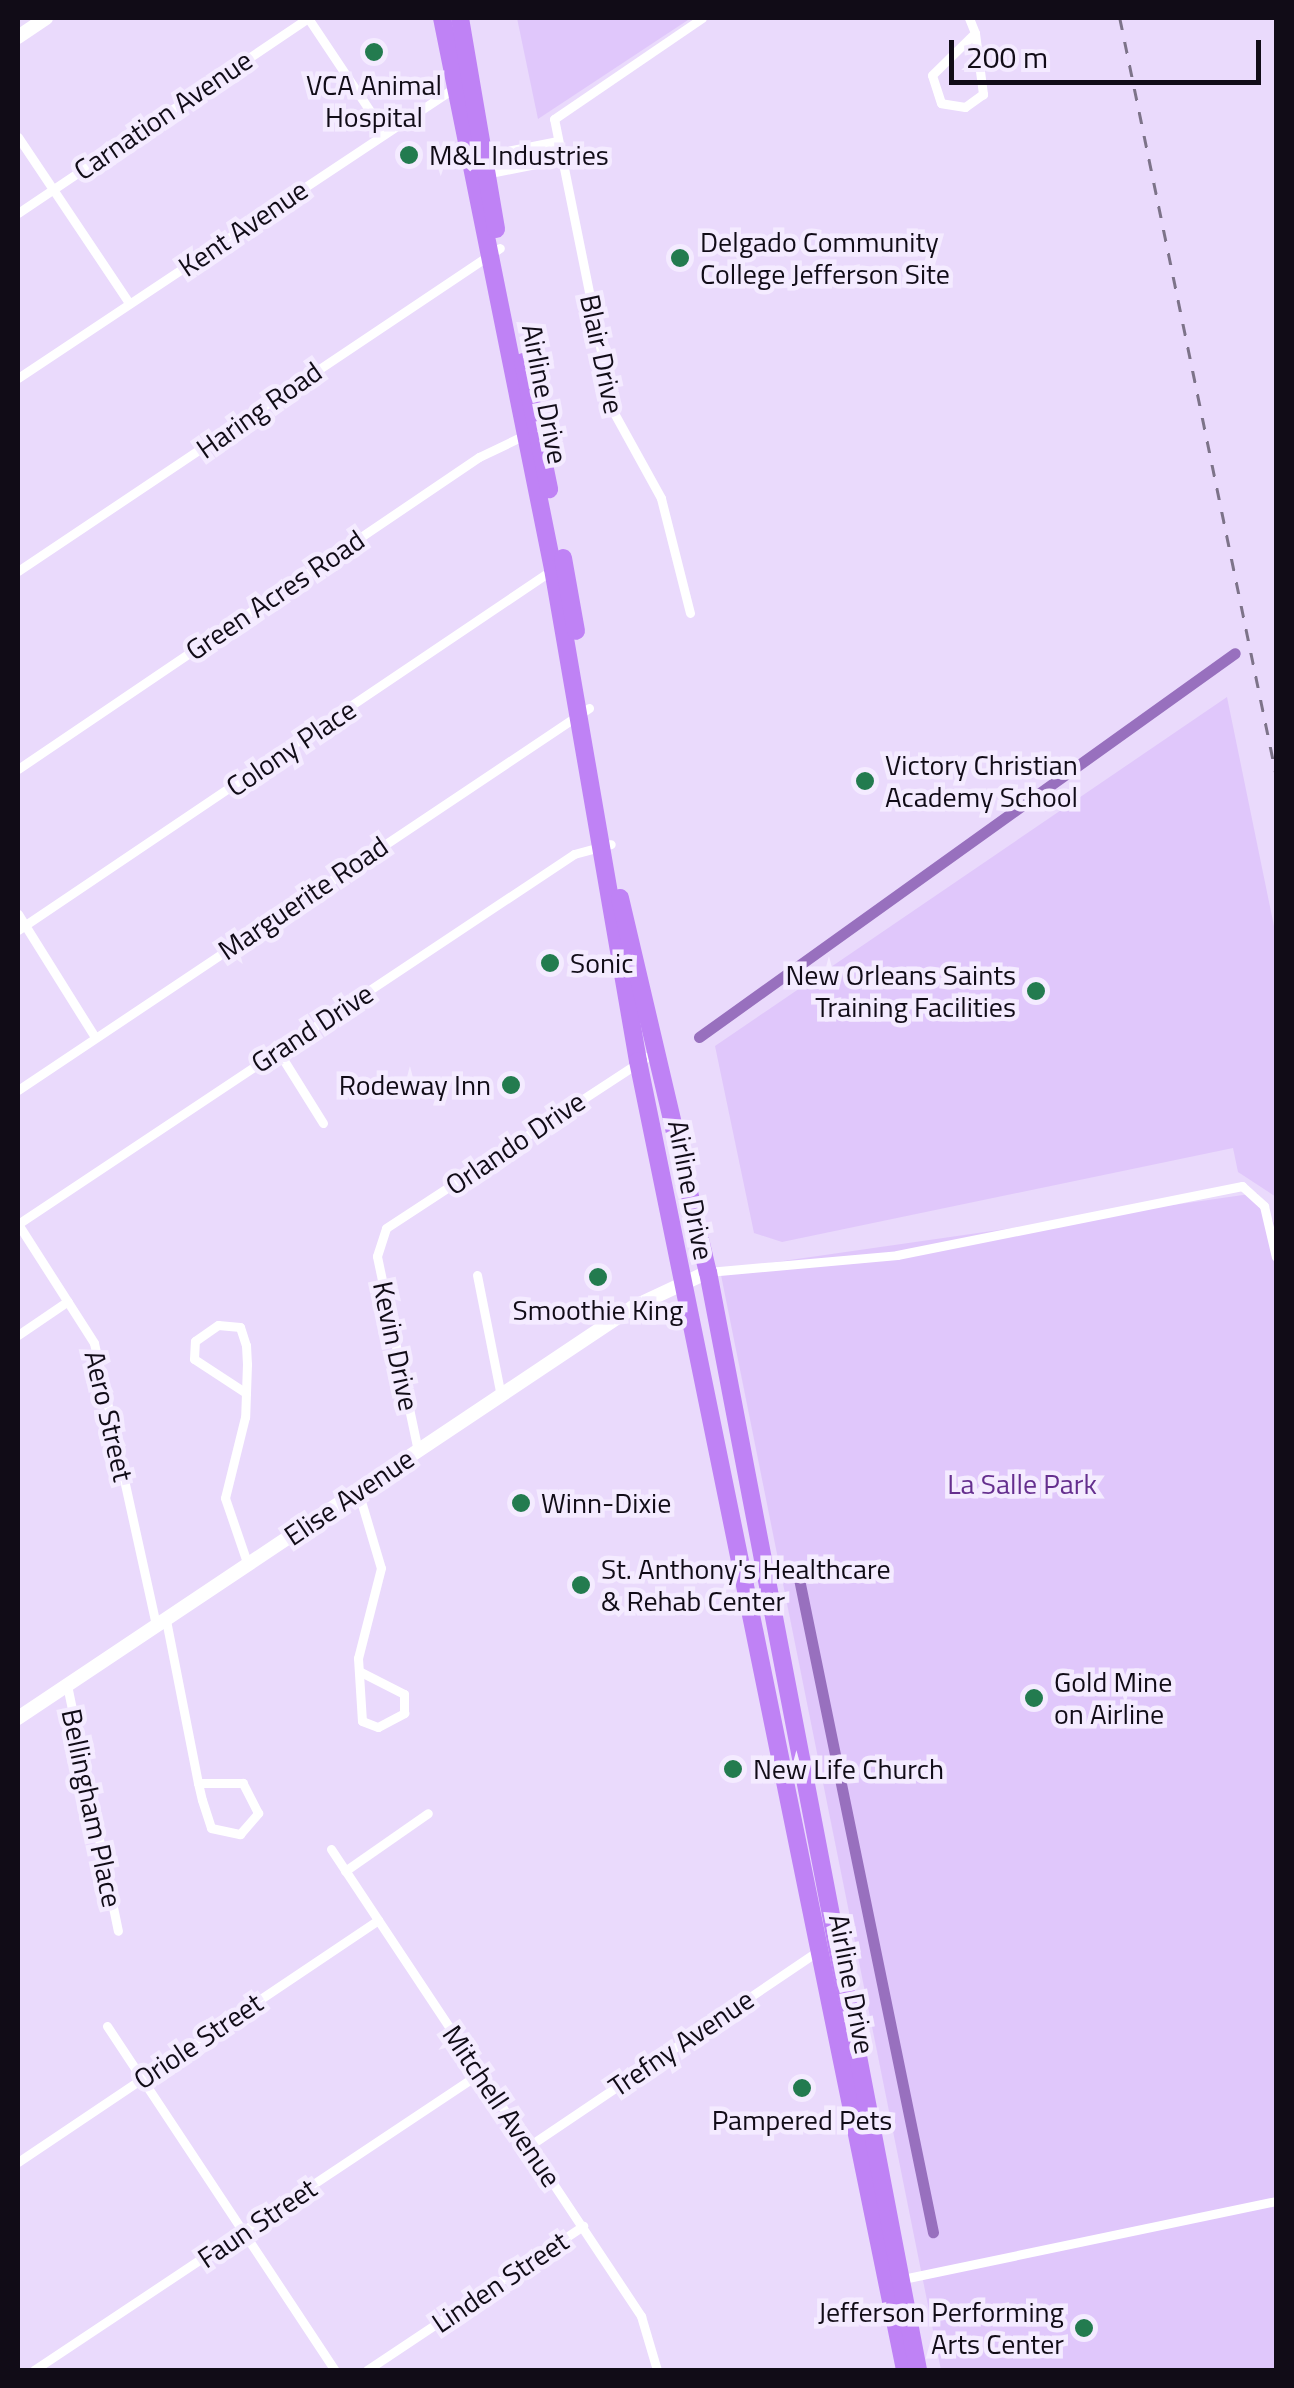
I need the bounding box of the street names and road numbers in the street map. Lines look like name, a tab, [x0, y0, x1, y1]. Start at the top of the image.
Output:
street label: Carnation Avenue	[68, 43, 258, 187]
street label: Kent Avenue	[172, 173, 314, 283]
street label: Blair Drive	[573, 291, 631, 417]
street label: Airline Drive	[515, 321, 575, 467]
street label: Haring Road	[190, 355, 328, 465]
street label: Green Acres Road	[179, 523, 371, 667]
street label: Colony Place	[220, 692, 362, 804]
street label: Marguerite Road	[212, 829, 394, 967]
street label: Grand Drive	[245, 976, 379, 1080]
street label: Orlando Drive	[439, 1084, 591, 1202]
street label: Airline Drive	[661, 1117, 721, 1263]
street label: Kevin Drive	[366, 1278, 426, 1414]
street label: Aero Street	[78, 1347, 140, 1485]
street label: Elise Avenue	[278, 1441, 420, 1553]
street label: Bellingham Place	[55, 1706, 129, 1910]
street label: Airline Drive	[822, 1911, 882, 2057]
street label: Trefny Avenue	[602, 1982, 760, 2104]
street label: Oriole Street	[127, 1986, 269, 2096]
street label: Mitchell Avenue	[436, 2019, 568, 2193]
street label: Faun Street	[191, 2171, 323, 2275]
street label: Linden Street	[426, 2224, 574, 2340]

